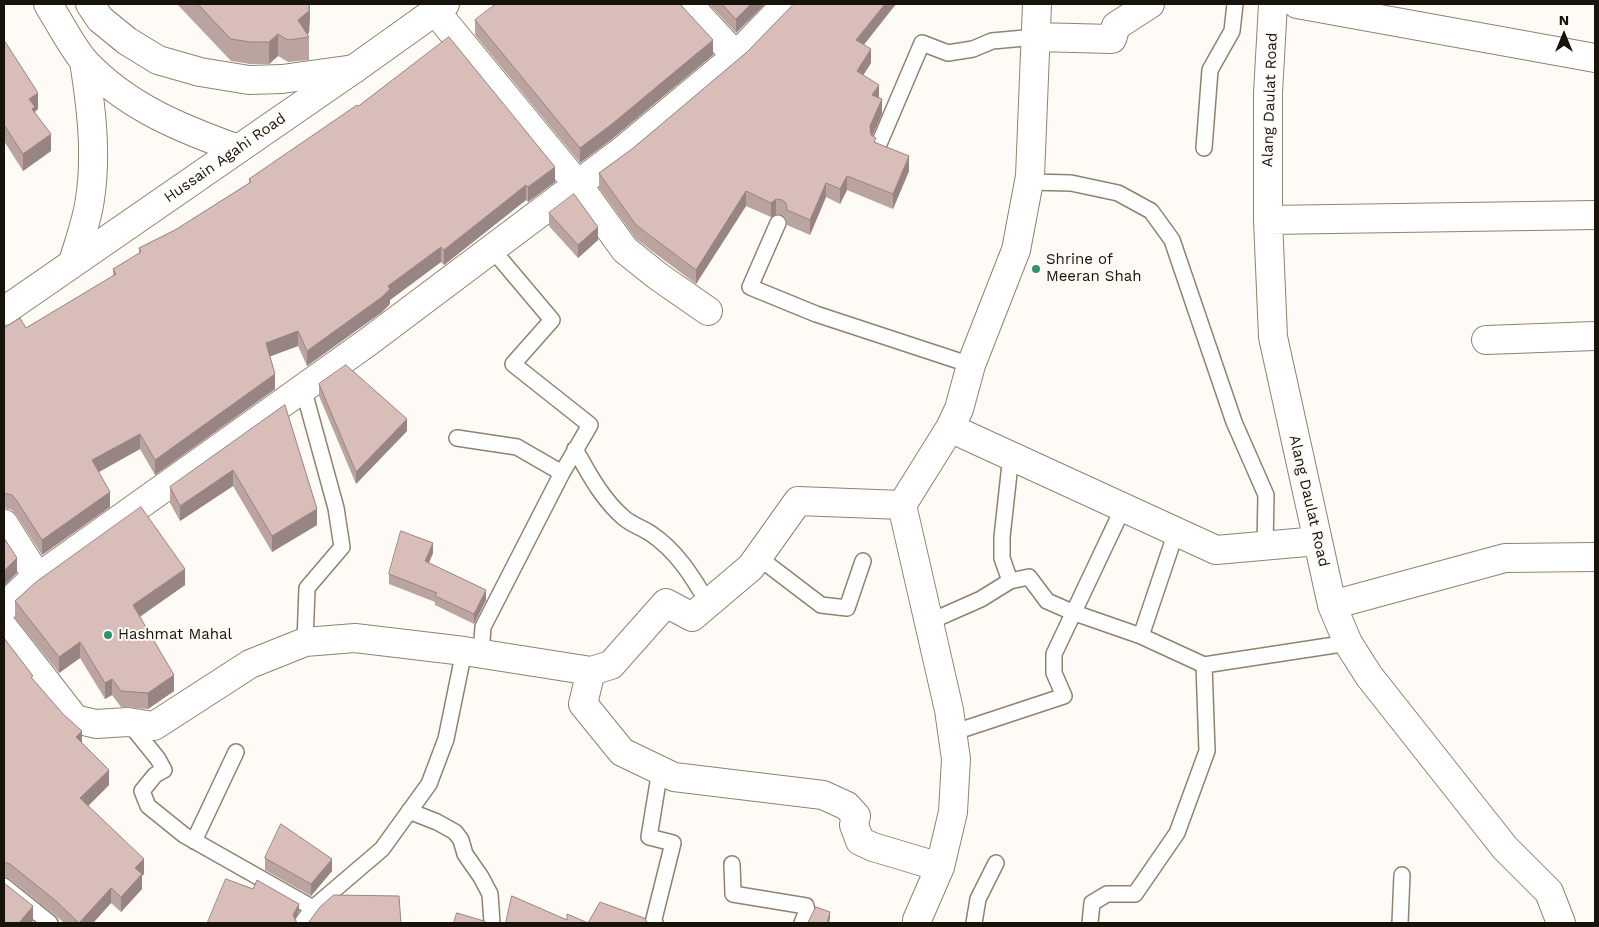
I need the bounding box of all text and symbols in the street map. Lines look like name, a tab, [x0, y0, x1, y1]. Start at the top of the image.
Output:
north arrow	[1539, 10, 1589, 60]
text: N	[1559, 12, 1569, 28]
street label: Alang Daulat Road	[1259, 32, 1281, 168]
street label: Hussain Agahi Road	[161, 109, 289, 207]
place label: Shrine of Meeran Shah	[1046, 251, 1141, 286]
marker: Shrine of Meeran Shah	[1030, 263, 1042, 275]
street label: Alang Daulat Road	[1285, 433, 1333, 569]
place label: Hashmat Mahal	[118, 626, 232, 644]
marker: Hashmat Mahal	[102, 629, 114, 641]

